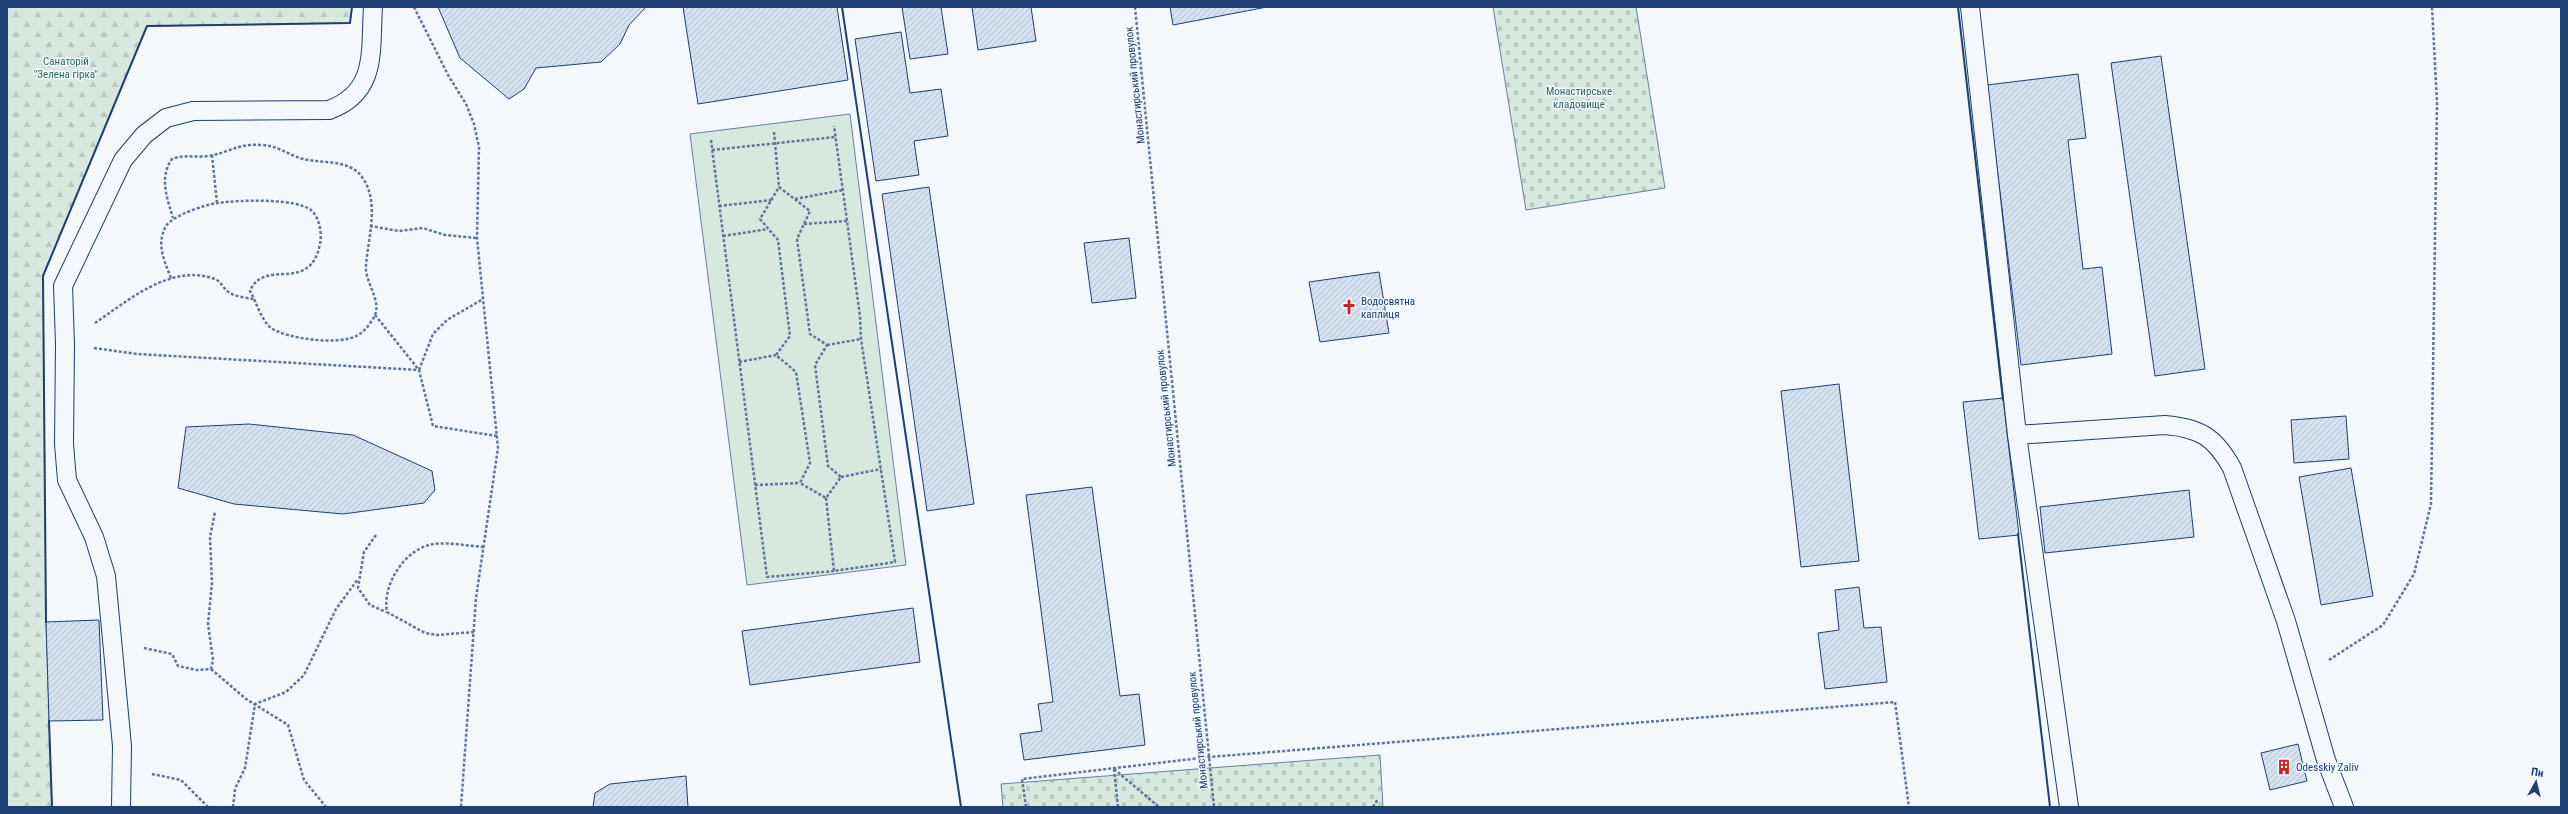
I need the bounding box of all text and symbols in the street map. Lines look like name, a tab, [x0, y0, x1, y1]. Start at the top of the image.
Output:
street label: Монастирський провулок	[1122, 25, 1148, 144]
park label: Санаторій "Зелена гірка"	[34, 55, 98, 81]
park label: Монастирське кладовище	[1546, 85, 1612, 111]
place label: Водосвятна каплиця	[1361, 295, 1415, 321]
church icon: Водосвятна каплиця	[1340, 298, 1358, 316]
street label: Монастирський провулок	[1153, 348, 1179, 467]
street label: Монастирський провулок	[1185, 670, 1211, 789]
building icon: Odesskiy Zaliv	[2275, 758, 2293, 776]
place label: Odesskiy Zaliv	[2296, 761, 2359, 774]
north arrow	[2516, 762, 2556, 802]
text: Пн	[2530, 765, 2544, 780]

